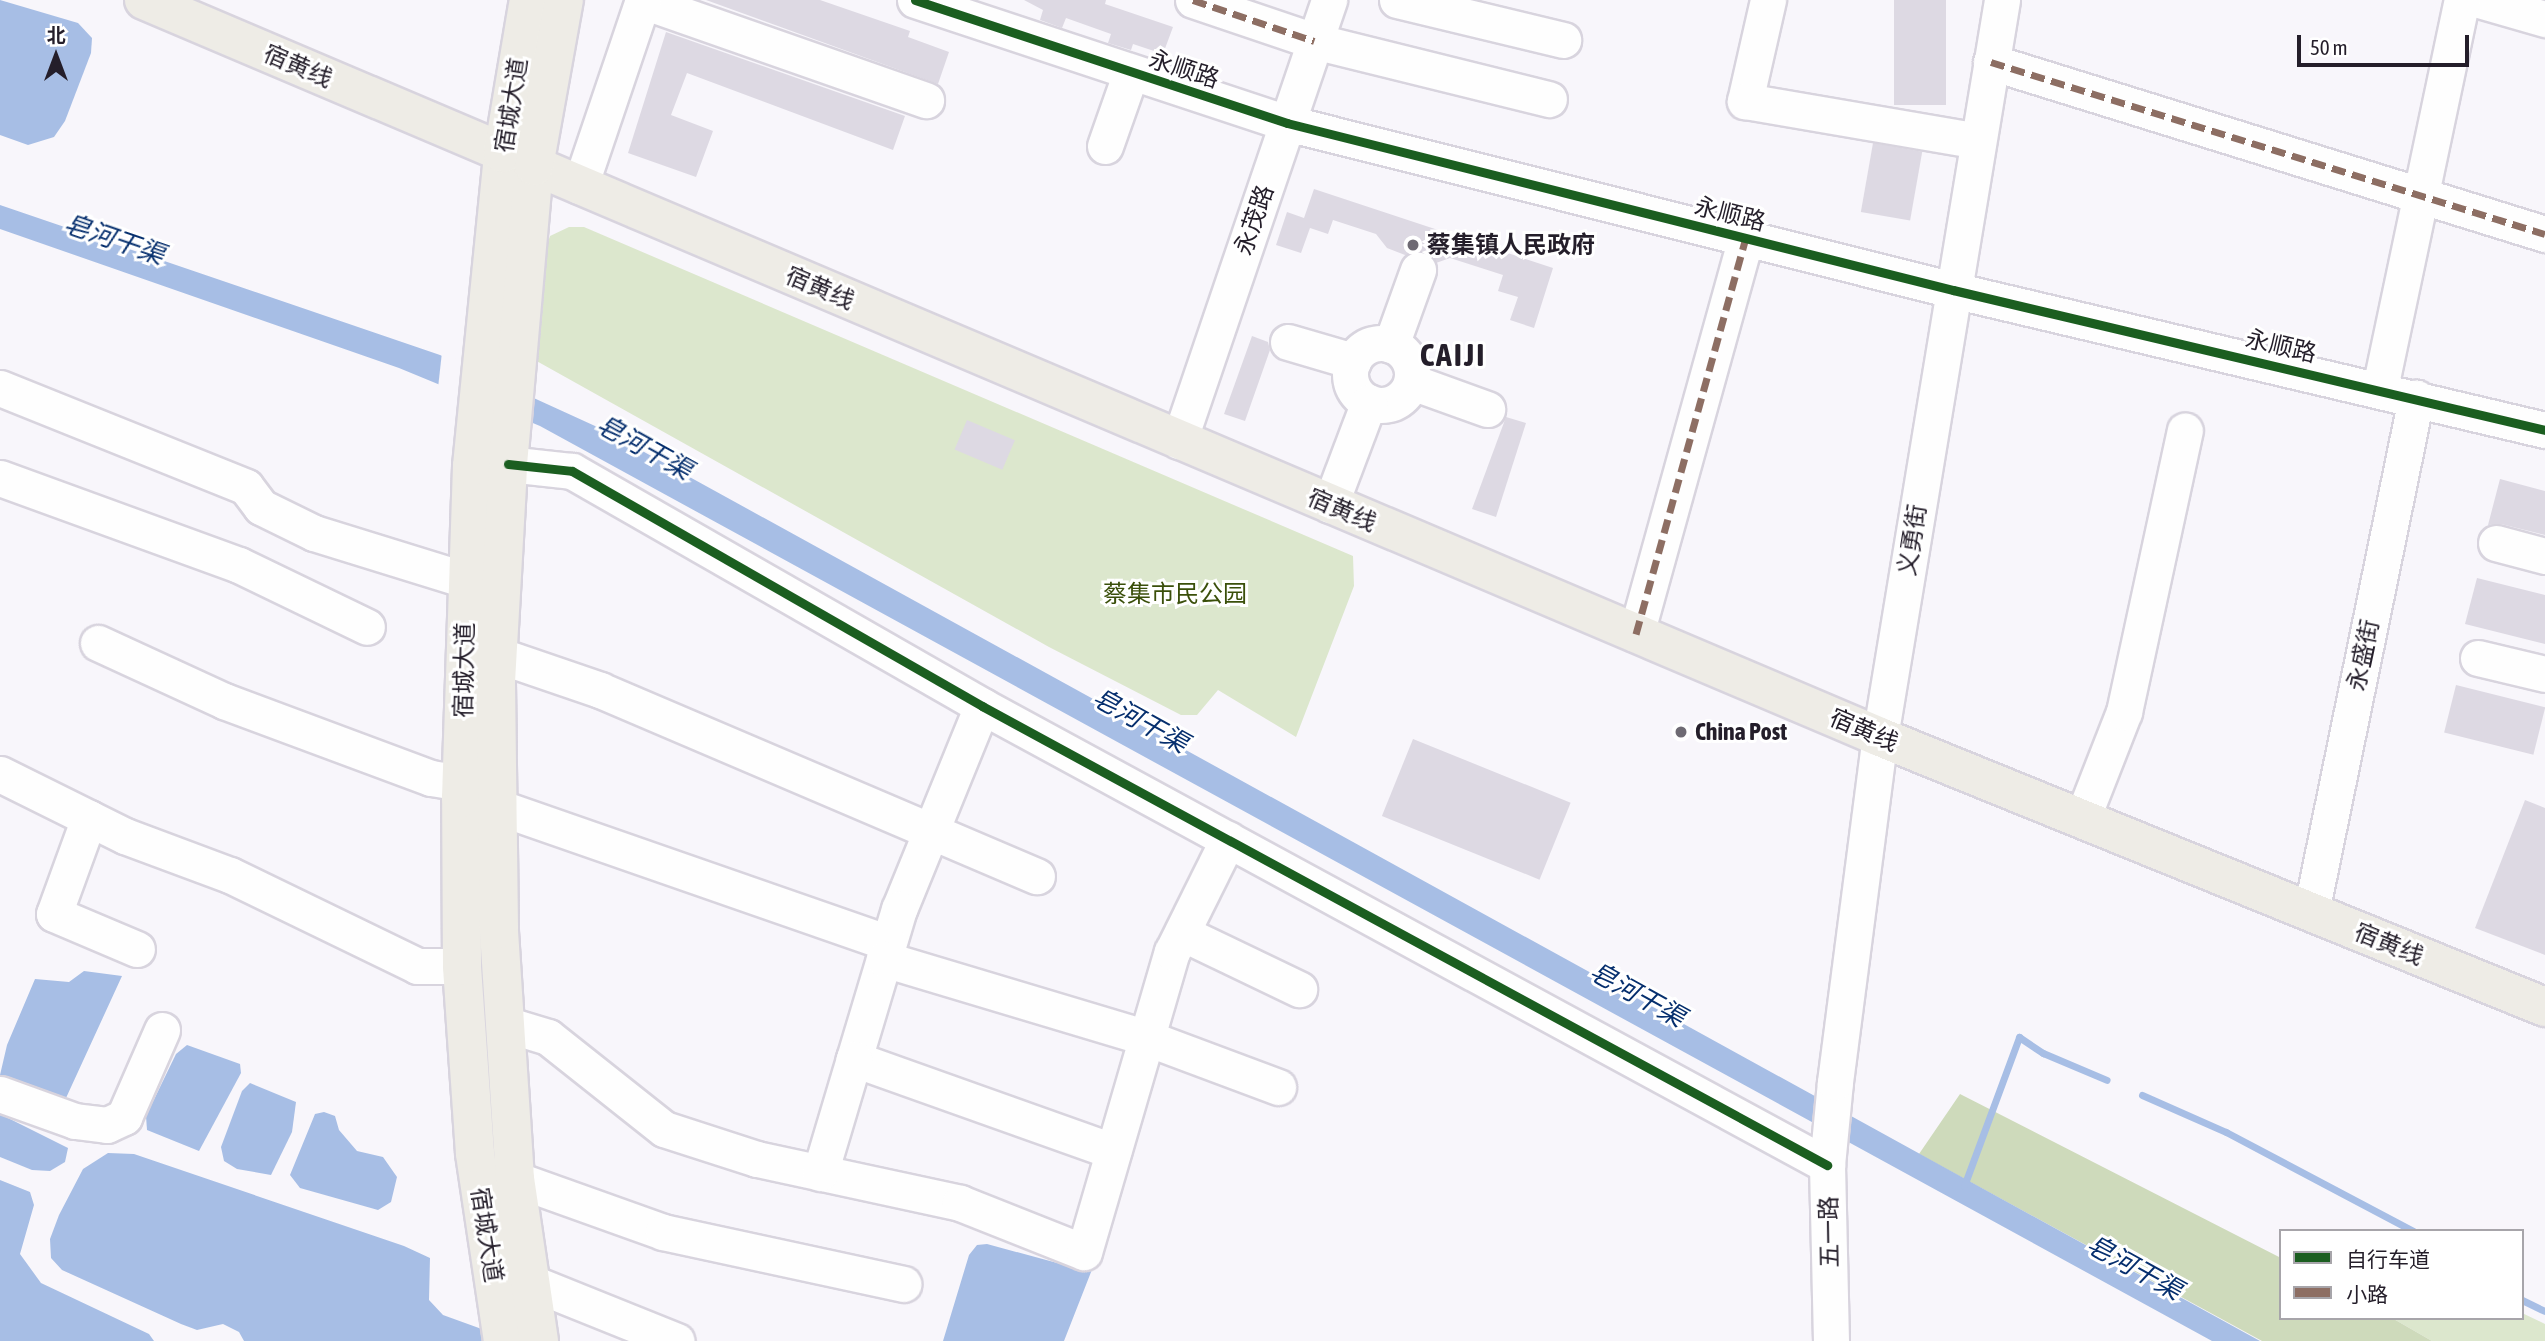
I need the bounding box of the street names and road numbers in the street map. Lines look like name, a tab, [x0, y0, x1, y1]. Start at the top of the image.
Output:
street label: 宿黄线	[259, 39, 337, 93]
street label: 永顺路	[1145, 44, 1223, 94]
street label: 宿城大道	[489, 55, 533, 155]
street label: 永茂路	[1229, 181, 1279, 259]
street label: 永顺路	[1692, 191, 1768, 237]
street label: 宿黄线	[781, 261, 859, 315]
street label: 永顺路	[2243, 324, 2319, 368]
street label: 宿黄线	[1303, 483, 1381, 537]
street label: 义勇街	[1892, 502, 1932, 578]
street label: 永盛街	[2341, 617, 2385, 693]
street label: 宿城大道	[449, 622, 479, 718]
street label: 宿黄线	[1825, 703, 1903, 757]
street label: 宿黄线	[2350, 917, 2428, 971]
street label: 宿城大道	[465, 1185, 509, 1285]
street label: 五一路	[1814, 1196, 1844, 1268]

